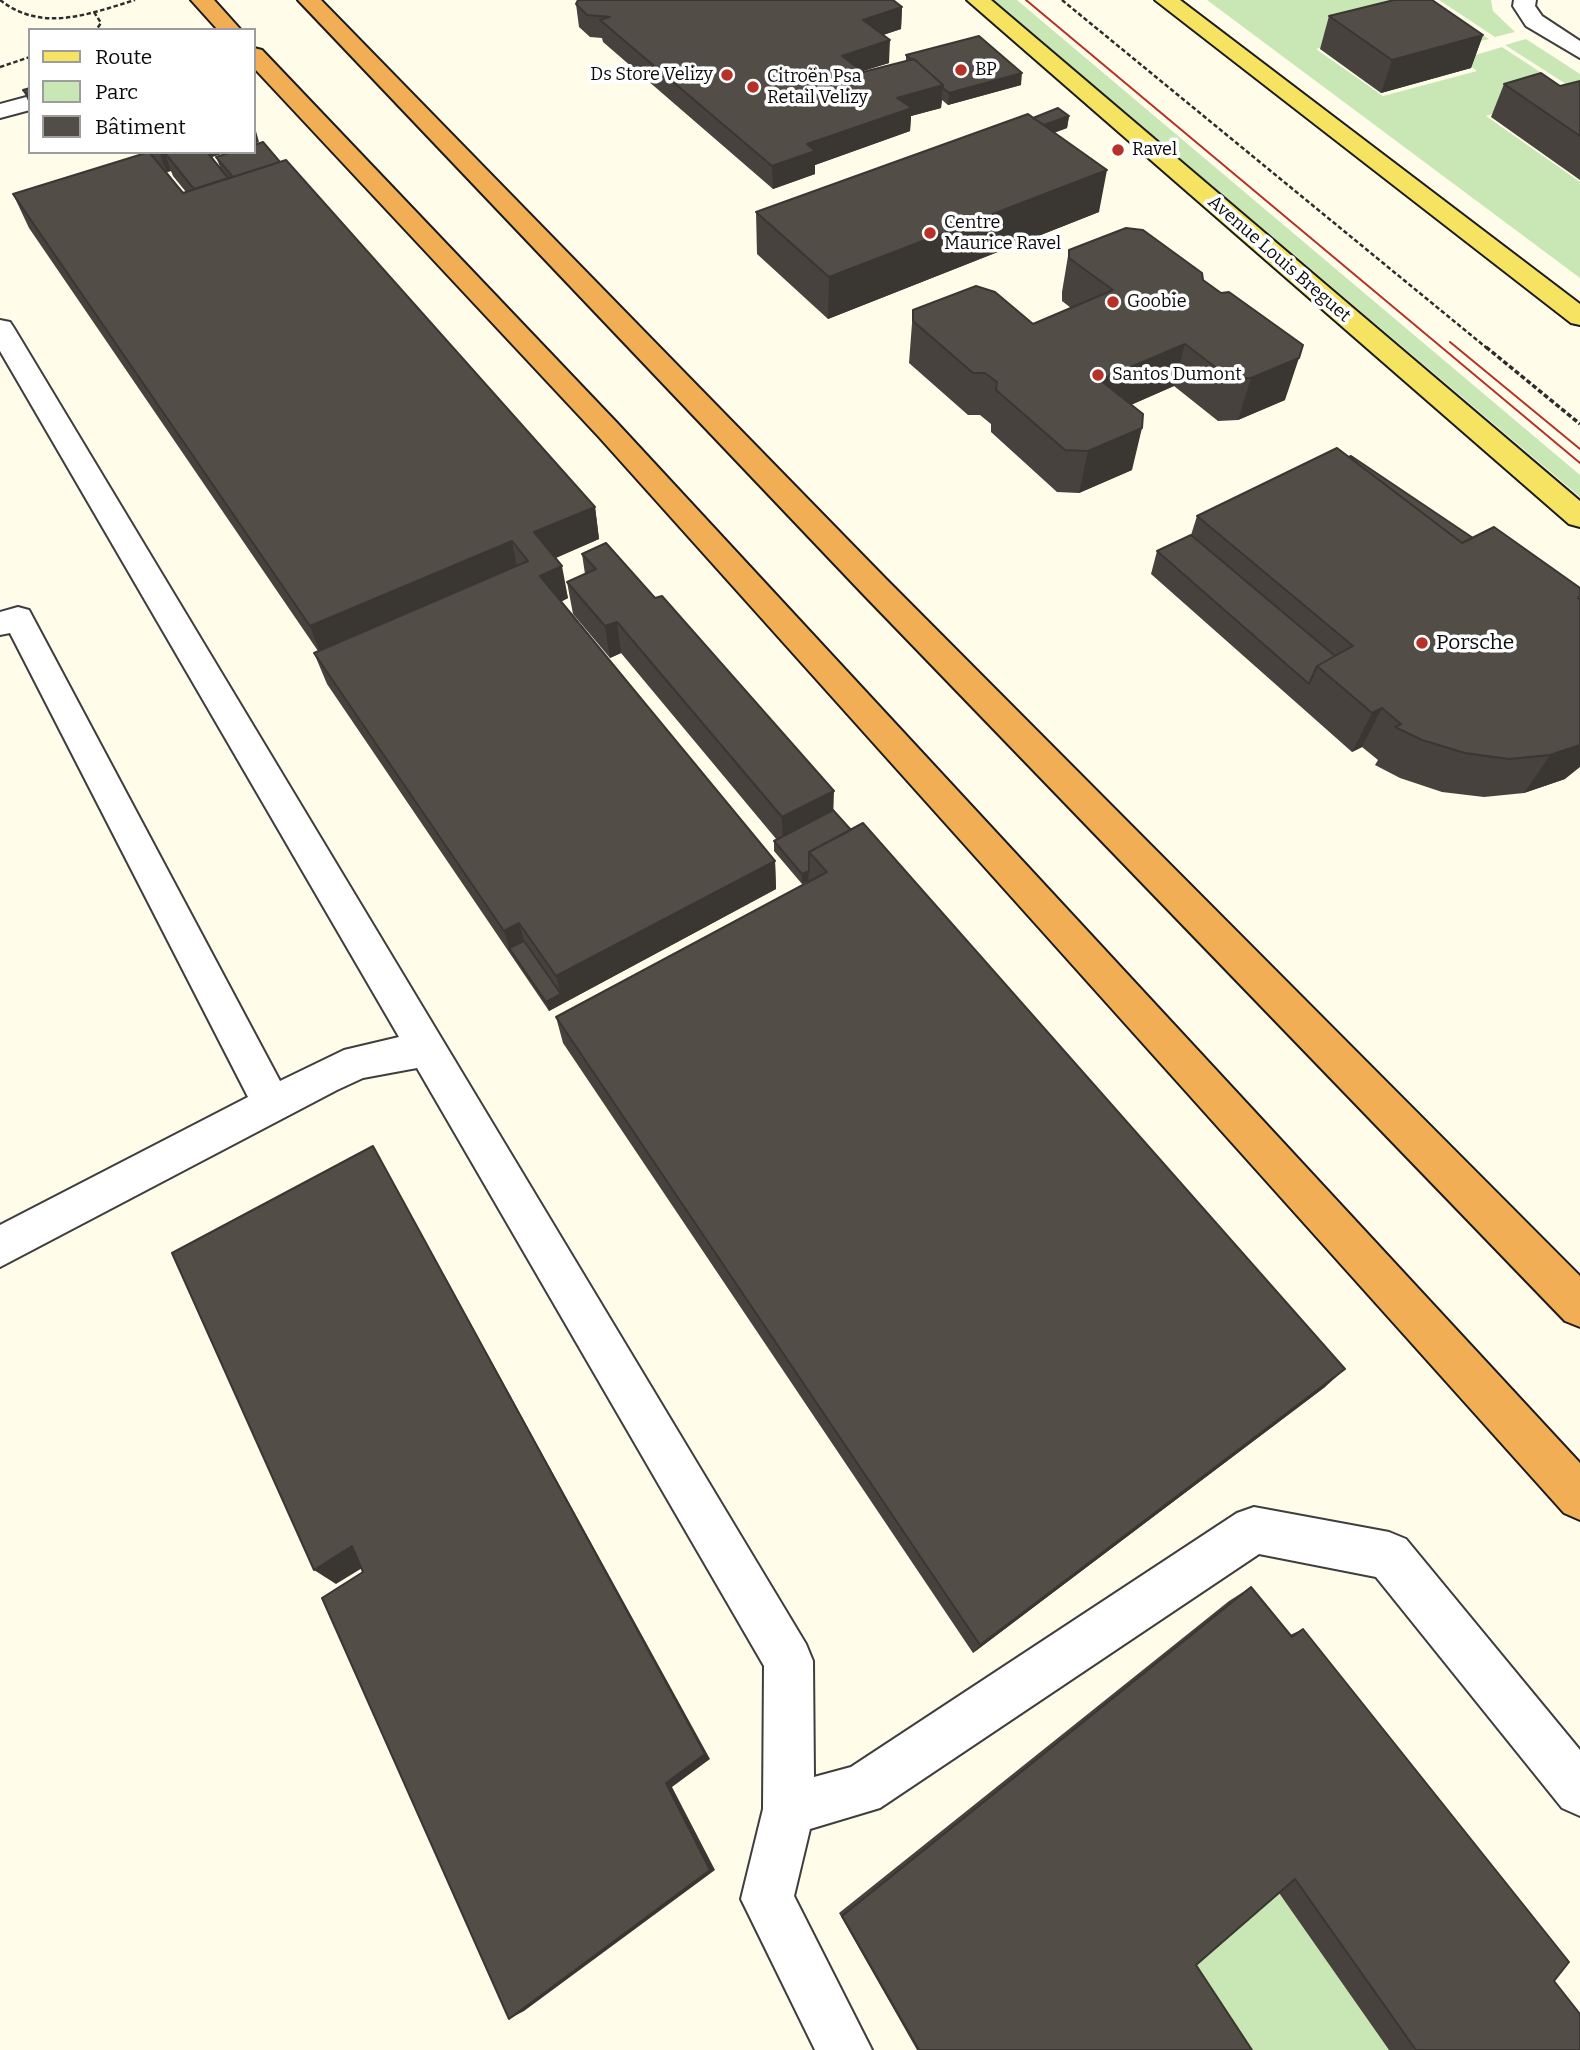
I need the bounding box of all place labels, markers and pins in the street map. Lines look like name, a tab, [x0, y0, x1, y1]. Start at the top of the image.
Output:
place label: BP	[975, 59, 997, 81]
marker: BP	[953, 62, 969, 78]
place label: Ds Store Velizy	[590, 64, 713, 86]
place label: Citroën Psa Retail Velizy	[767, 66, 868, 108]
marker: Ds Store Velizy	[719, 67, 735, 83]
marker: Citroën Psa Retail Velizy	[745, 79, 761, 95]
place label: Ravel	[1132, 139, 1177, 161]
marker: Ravel	[1110, 142, 1126, 158]
place label: Centre Maurice Ravel	[944, 212, 1061, 255]
marker: Centre Maurice Ravel	[922, 225, 938, 241]
place label: Goobie	[1127, 291, 1187, 313]
marker: Goobie	[1105, 294, 1121, 310]
place label: Santos Dumont	[1112, 364, 1242, 386]
marker: Santos Dumont	[1090, 367, 1106, 383]
place label: Porsche	[1436, 630, 1514, 656]
marker: Porsche	[1414, 635, 1430, 651]

